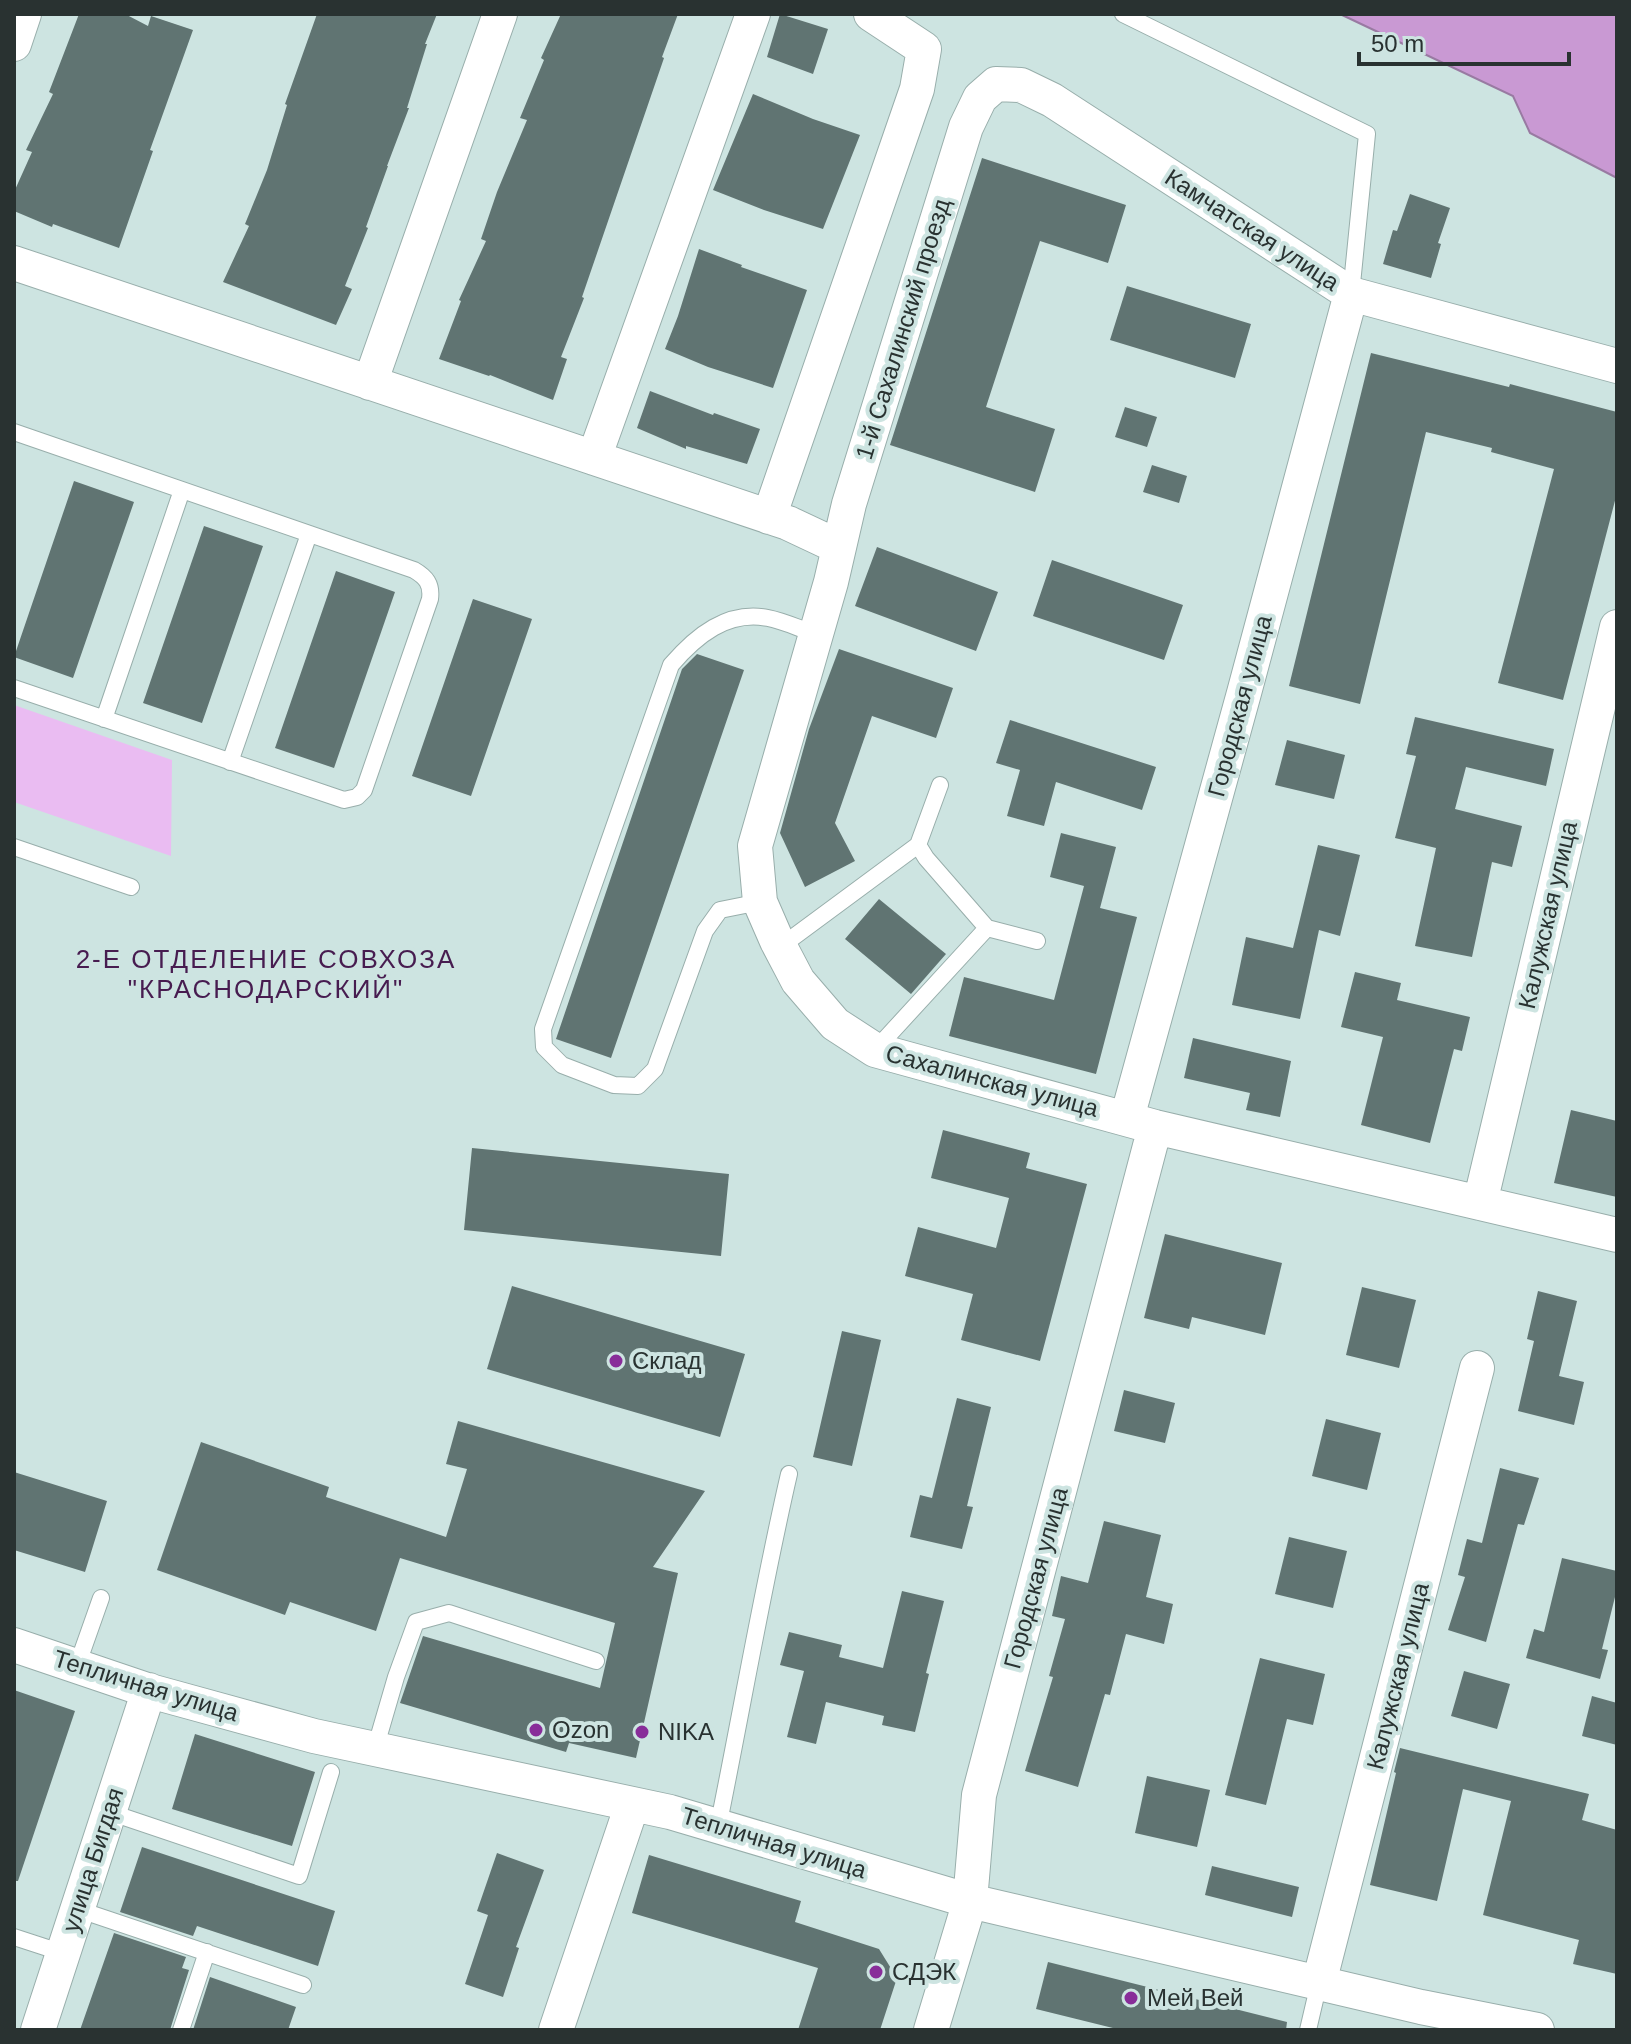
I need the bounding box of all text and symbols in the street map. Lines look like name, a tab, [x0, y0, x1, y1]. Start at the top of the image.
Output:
scale bar	[1359, 16, 1569, 66]
text: 50 m	[1371, 30, 1424, 57]
street label: Камчатская улица	[1160, 163, 1345, 296]
street label: 1-й Сахалинский проезд	[850, 195, 955, 462]
street label: Городская улица	[1202, 611, 1277, 800]
street label: Калужская улица	[1513, 818, 1582, 1011]
district label: 2-Е ОТДЕЛЕНИЕ СОВХОЗА "КРАСНОДАРСКИЙ"	[76, 944, 456, 1004]
street label: Сахалинская улица	[883, 1039, 1102, 1122]
place label: Склад	[632, 1347, 701, 1374]
marker: Склад	[607, 1352, 625, 1370]
street label: Городская улица	[998, 1483, 1073, 1672]
street label: Калужская улица	[1361, 1579, 1434, 1772]
street label: Тепличная улица	[50, 1645, 242, 1727]
place label: Ozon	[552, 1716, 609, 1743]
place label: NIKA	[658, 1718, 714, 1745]
marker: Ozon	[527, 1721, 545, 1739]
marker: NIKA	[633, 1723, 651, 1741]
street label: улица Бигдая	[57, 1784, 129, 1935]
street label: Тепличная улица	[678, 1802, 870, 1884]
place label: СДЭК	[892, 1958, 956, 1985]
marker: СДЭК	[867, 1963, 885, 1981]
place label: Мей Вей	[1147, 1984, 1243, 2011]
marker: Мей Вей	[1122, 1989, 1140, 2007]

